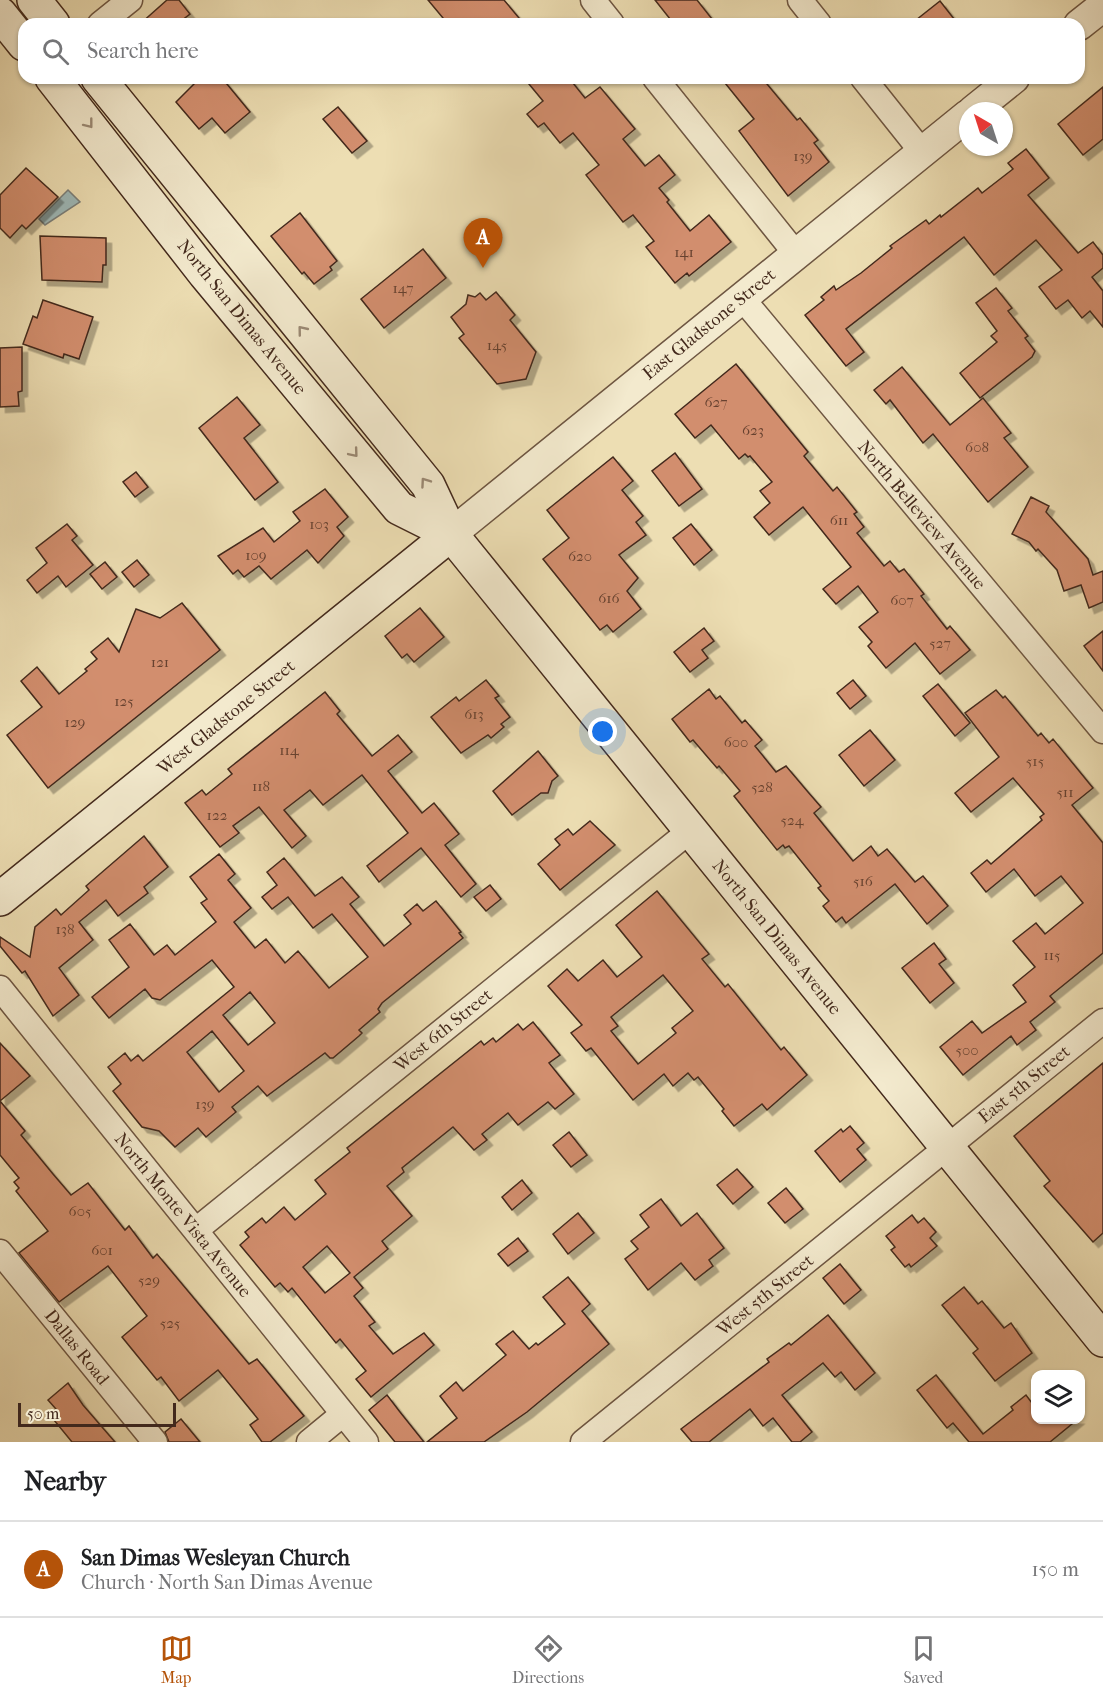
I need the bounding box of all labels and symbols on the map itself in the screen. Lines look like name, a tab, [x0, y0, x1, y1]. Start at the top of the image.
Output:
north arrow	[959, 102, 1013, 156]
one-way arrow	[82, 117, 93, 128]
house number: 139	[793, 147, 813, 165]
pin: A	[464, 218, 502, 268]
street label: North San Dimas Avenue	[173, 236, 311, 399]
house number: 141	[674, 243, 694, 261]
street label: East Gladstone Street	[639, 264, 780, 384]
house number: 147	[392, 279, 414, 297]
one-way arrow	[299, 326, 310, 337]
house number: 145	[487, 336, 507, 354]
house number: 627	[704, 393, 728, 411]
house number: 623	[742, 421, 764, 439]
street label: North Belleview Avenue	[853, 437, 990, 594]
house number: 608	[965, 438, 989, 456]
one-way arrow	[347, 446, 358, 457]
one-way arrow	[421, 478, 432, 489]
house number: 611	[830, 511, 848, 529]
house number: 103	[309, 515, 329, 533]
house number: 109	[245, 546, 267, 564]
house number: 620	[568, 547, 592, 565]
house number: 616	[598, 589, 621, 607]
house number: 607	[890, 591, 914, 609]
house number: 527	[929, 634, 951, 652]
house number: 121	[151, 653, 169, 671]
street label: West Gladstone Street	[153, 655, 300, 780]
house number: 125	[114, 692, 134, 710]
house number: 613	[464, 705, 484, 723]
house number: 129	[65, 713, 86, 731]
your location	[588, 717, 617, 746]
house number: 600	[724, 733, 748, 751]
house number: 114	[279, 741, 300, 759]
house number: 515	[1026, 752, 1044, 770]
house number: 118	[252, 777, 270, 795]
house number: 528	[751, 778, 773, 796]
house number: 511	[1056, 783, 1074, 801]
house number: 122	[207, 806, 228, 824]
house number: 524	[780, 811, 805, 829]
street label: North San Dimas Avenue	[708, 856, 846, 1019]
house number: 516	[853, 872, 874, 890]
house number: 138	[55, 920, 75, 938]
house number: 115	[1043, 946, 1061, 964]
street label: West 6th Street	[389, 984, 497, 1077]
house number: 500	[956, 1041, 978, 1059]
street label: East 5th Street	[974, 1041, 1075, 1128]
house number: 139	[195, 1095, 215, 1113]
street label: North Monte Vista Avenue	[110, 1129, 256, 1302]
house number: 605	[69, 1202, 91, 1220]
house number: 601	[91, 1241, 113, 1259]
street label: West 5th Street	[712, 1250, 818, 1341]
house number: 529	[138, 1271, 160, 1289]
street label: Dallas Road	[40, 1305, 114, 1389]
house number: 525	[160, 1314, 180, 1332]
scale bar	[18, 1400, 176, 1428]

